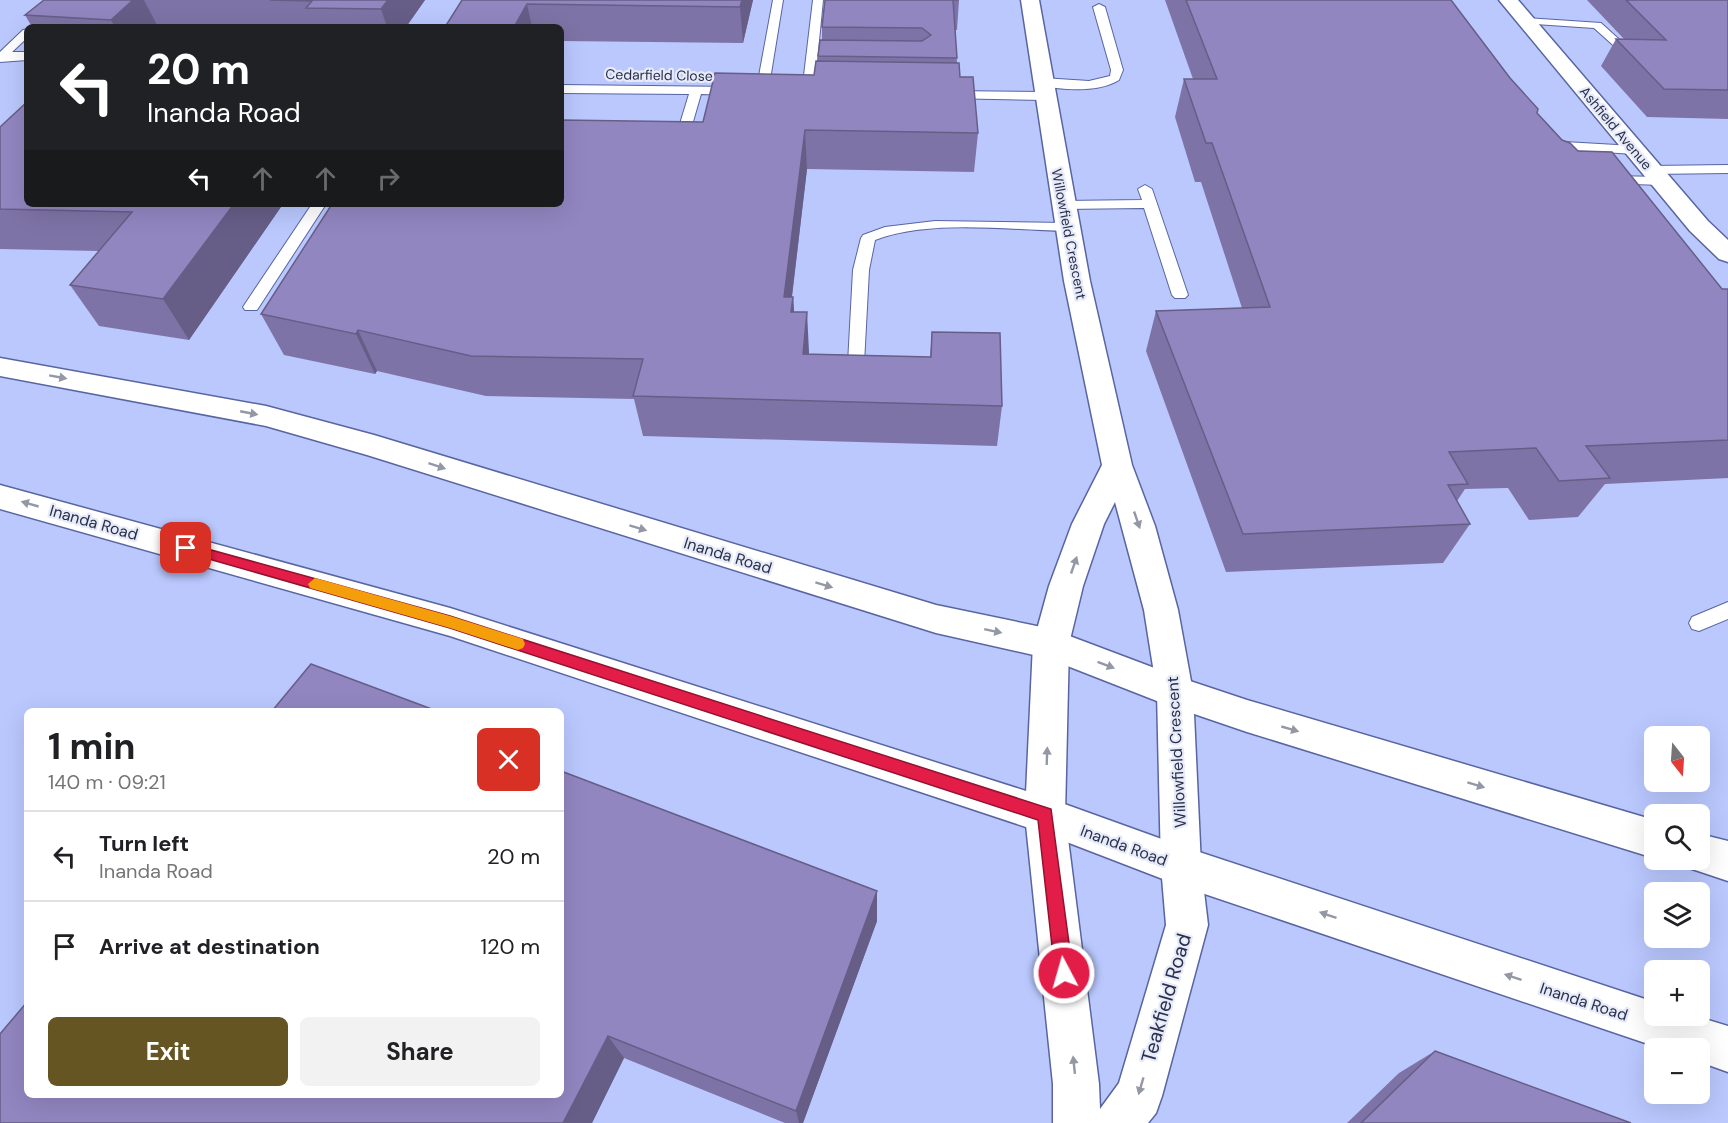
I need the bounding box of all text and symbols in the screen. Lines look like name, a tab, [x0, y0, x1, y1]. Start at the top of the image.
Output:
text: 20 m	[147, 42, 250, 97]
icon: left	[48, 48, 126, 126]
street label: Cedarfield Close	[605, 65, 713, 85]
street label: Ashfield Avenue	[1576, 83, 1656, 173]
text: Inanda Road	[147, 95, 301, 130]
icon: left	[183, 162, 216, 195]
icon: ahead	[246, 162, 279, 195]
icon: ahead	[309, 162, 342, 195]
icon: right	[372, 162, 405, 195]
street label: Willowfield Crescent	[1048, 167, 1090, 301]
one-way arrow	[48, 373, 67, 382]
one-way arrow	[240, 409, 259, 418]
one-way arrow	[428, 462, 446, 471]
one-way arrow	[21, 499, 39, 508]
street label: Inanda Road	[47, 500, 141, 545]
one-way arrow	[1133, 512, 1142, 530]
pin	[160, 522, 211, 573]
one-way arrow	[629, 524, 647, 533]
icon: arrive	[169, 531, 202, 564]
street label: Inanda Road	[681, 532, 774, 579]
one-way arrow	[1069, 556, 1079, 574]
one-way arrow	[815, 581, 833, 590]
one-way arrow	[984, 627, 1002, 637]
one-way arrow	[1097, 660, 1115, 670]
street label: Willowfield Crescent	[1162, 676, 1191, 828]
text: 1 min	[48, 723, 136, 770]
one-way arrow	[1281, 725, 1299, 734]
north arrow	[1644, 726, 1710, 792]
map controls	[1644, 726, 1710, 1104]
button: close	[477, 728, 540, 791]
one-way arrow	[1042, 747, 1052, 766]
text: 140 m · 09:21	[48, 769, 166, 795]
one-way arrow	[1467, 781, 1485, 790]
button: search	[1644, 804, 1710, 870]
street label: Inanda Road	[1077, 820, 1170, 871]
text: Turn left	[99, 829, 189, 858]
icon: left	[48, 840, 81, 873]
text: 20 m	[487, 842, 540, 871]
text: Inanda Road	[99, 858, 213, 884]
button: layers	[1644, 882, 1710, 948]
one-way arrow	[1319, 910, 1337, 919]
icon: arrive	[48, 930, 81, 963]
street label: Teakfield Road	[1135, 930, 1197, 1066]
text: Arrive at destination	[99, 932, 320, 961]
text: 120 m	[480, 932, 540, 961]
position arrow	[1032, 941, 1096, 1005]
button: +	[1644, 960, 1710, 1026]
one-way arrow	[1504, 972, 1522, 982]
street label: Inanda Road	[1537, 977, 1630, 1026]
button: Exit	[48, 1017, 288, 1086]
button: Share	[300, 1017, 540, 1086]
button: −	[1644, 1038, 1710, 1104]
one-way arrow	[1069, 1055, 1079, 1074]
one-way arrow	[1136, 1077, 1146, 1095]

